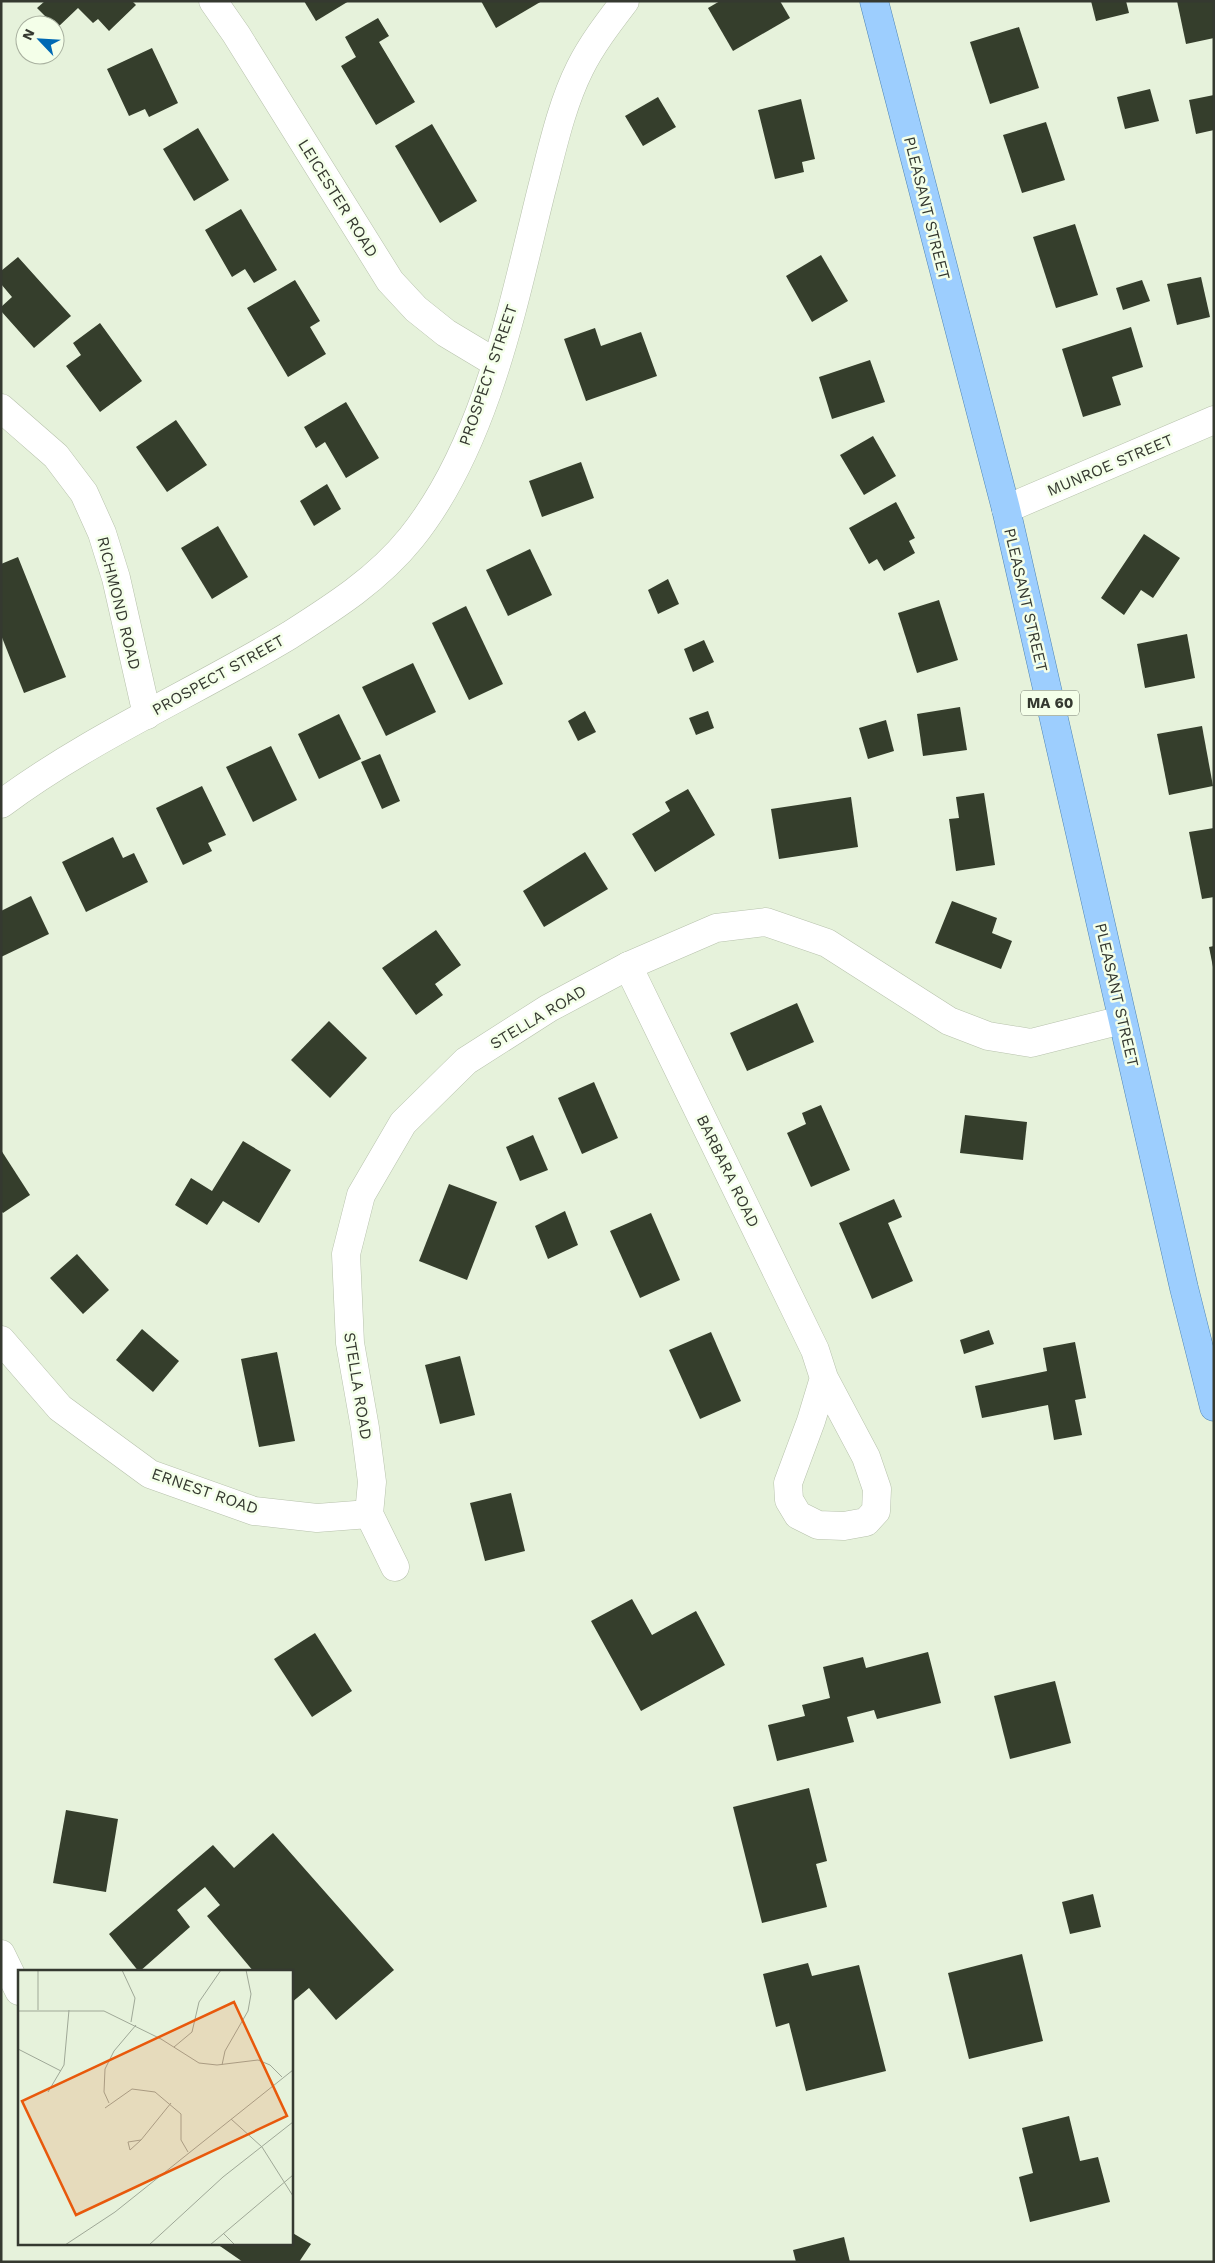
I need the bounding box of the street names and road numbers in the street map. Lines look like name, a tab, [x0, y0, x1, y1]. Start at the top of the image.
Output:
street label: PLEASANT STREET	[900, 134, 954, 282]
street label: LEICESTER ROAD	[294, 135, 382, 261]
street label: PROSPECT STREET	[455, 302, 521, 448]
street label: MUNROE STREET	[1044, 430, 1176, 500]
street label: PLEASANT STREET	[1000, 526, 1052, 674]
street label: RICHMOND ROAD	[93, 534, 145, 672]
street label: PROSPECT STREET	[149, 631, 288, 719]
road number: MA 60	[1021, 690, 1079, 716]
street label: PLEASANT STREET	[1091, 921, 1143, 1069]
street label: STELLA ROAD	[487, 981, 589, 1053]
street label: BARBARA ROAD	[693, 1112, 763, 1230]
street label: STELLA ROAD	[340, 1331, 376, 1441]
street label: ERNEST ROAD	[149, 1464, 261, 1518]

